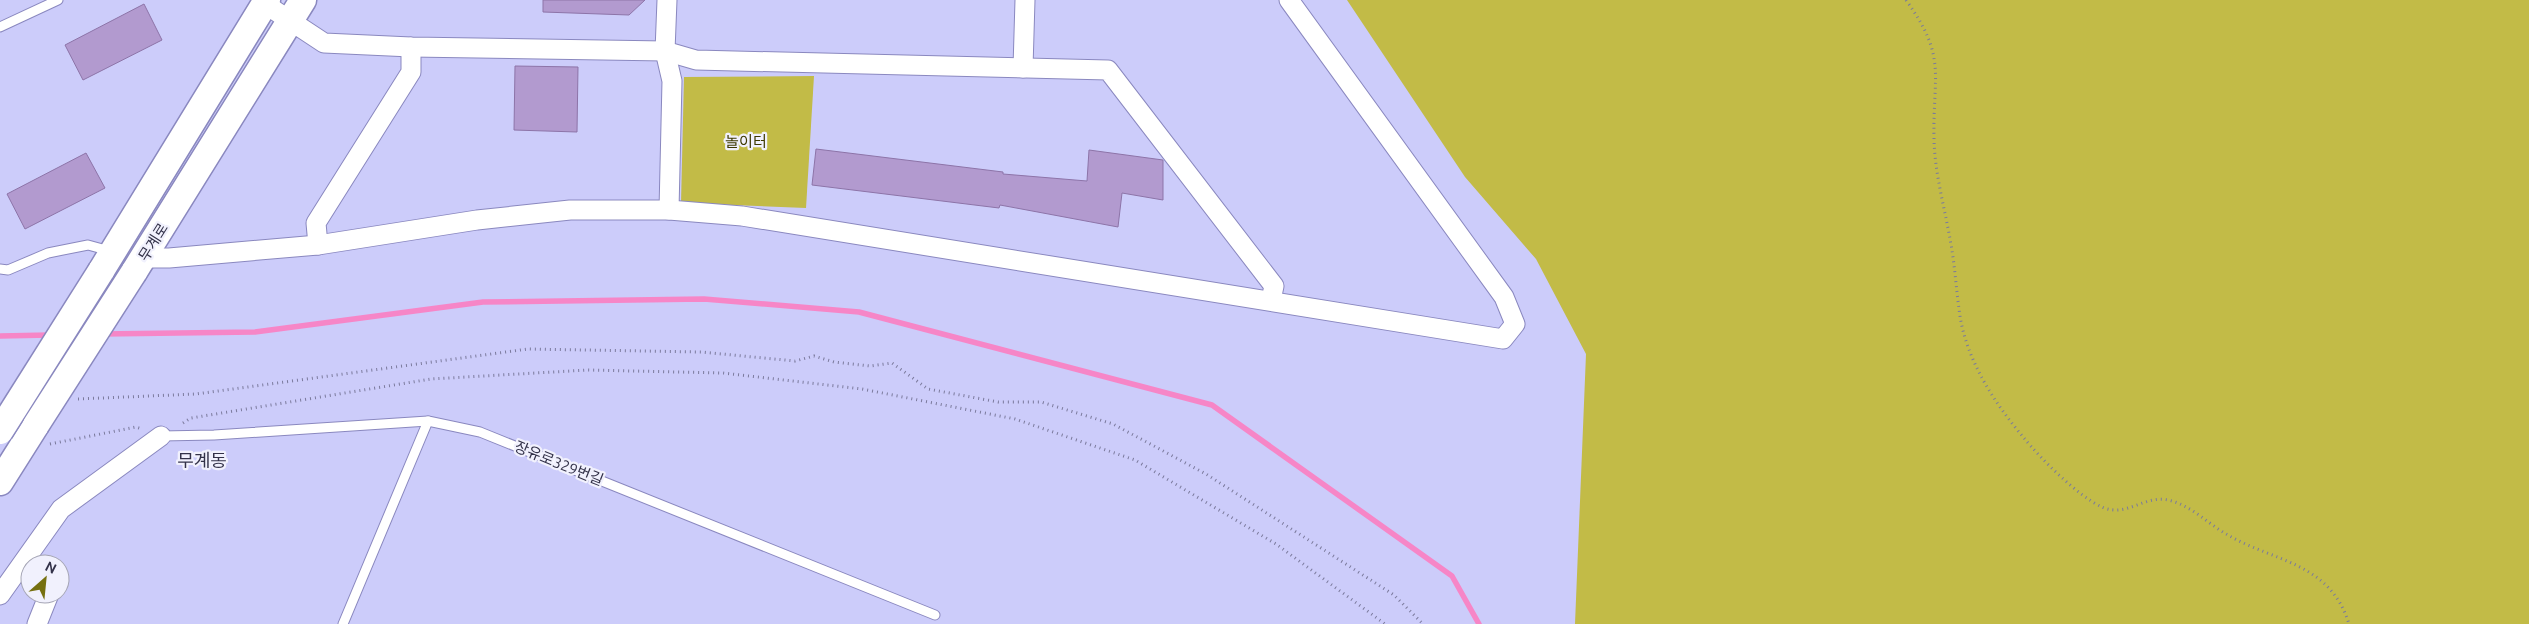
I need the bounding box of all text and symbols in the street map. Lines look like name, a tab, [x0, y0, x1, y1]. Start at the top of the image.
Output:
park label: 놀이터	[725, 133, 767, 150]
street label: 무계로	[135, 220, 171, 264]
street label: 장유로329번길	[512, 437, 606, 489]
district label: 무계동	[177, 450, 227, 470]
north arrow	[20, 554, 70, 604]
text: N	[43, 558, 59, 577]

